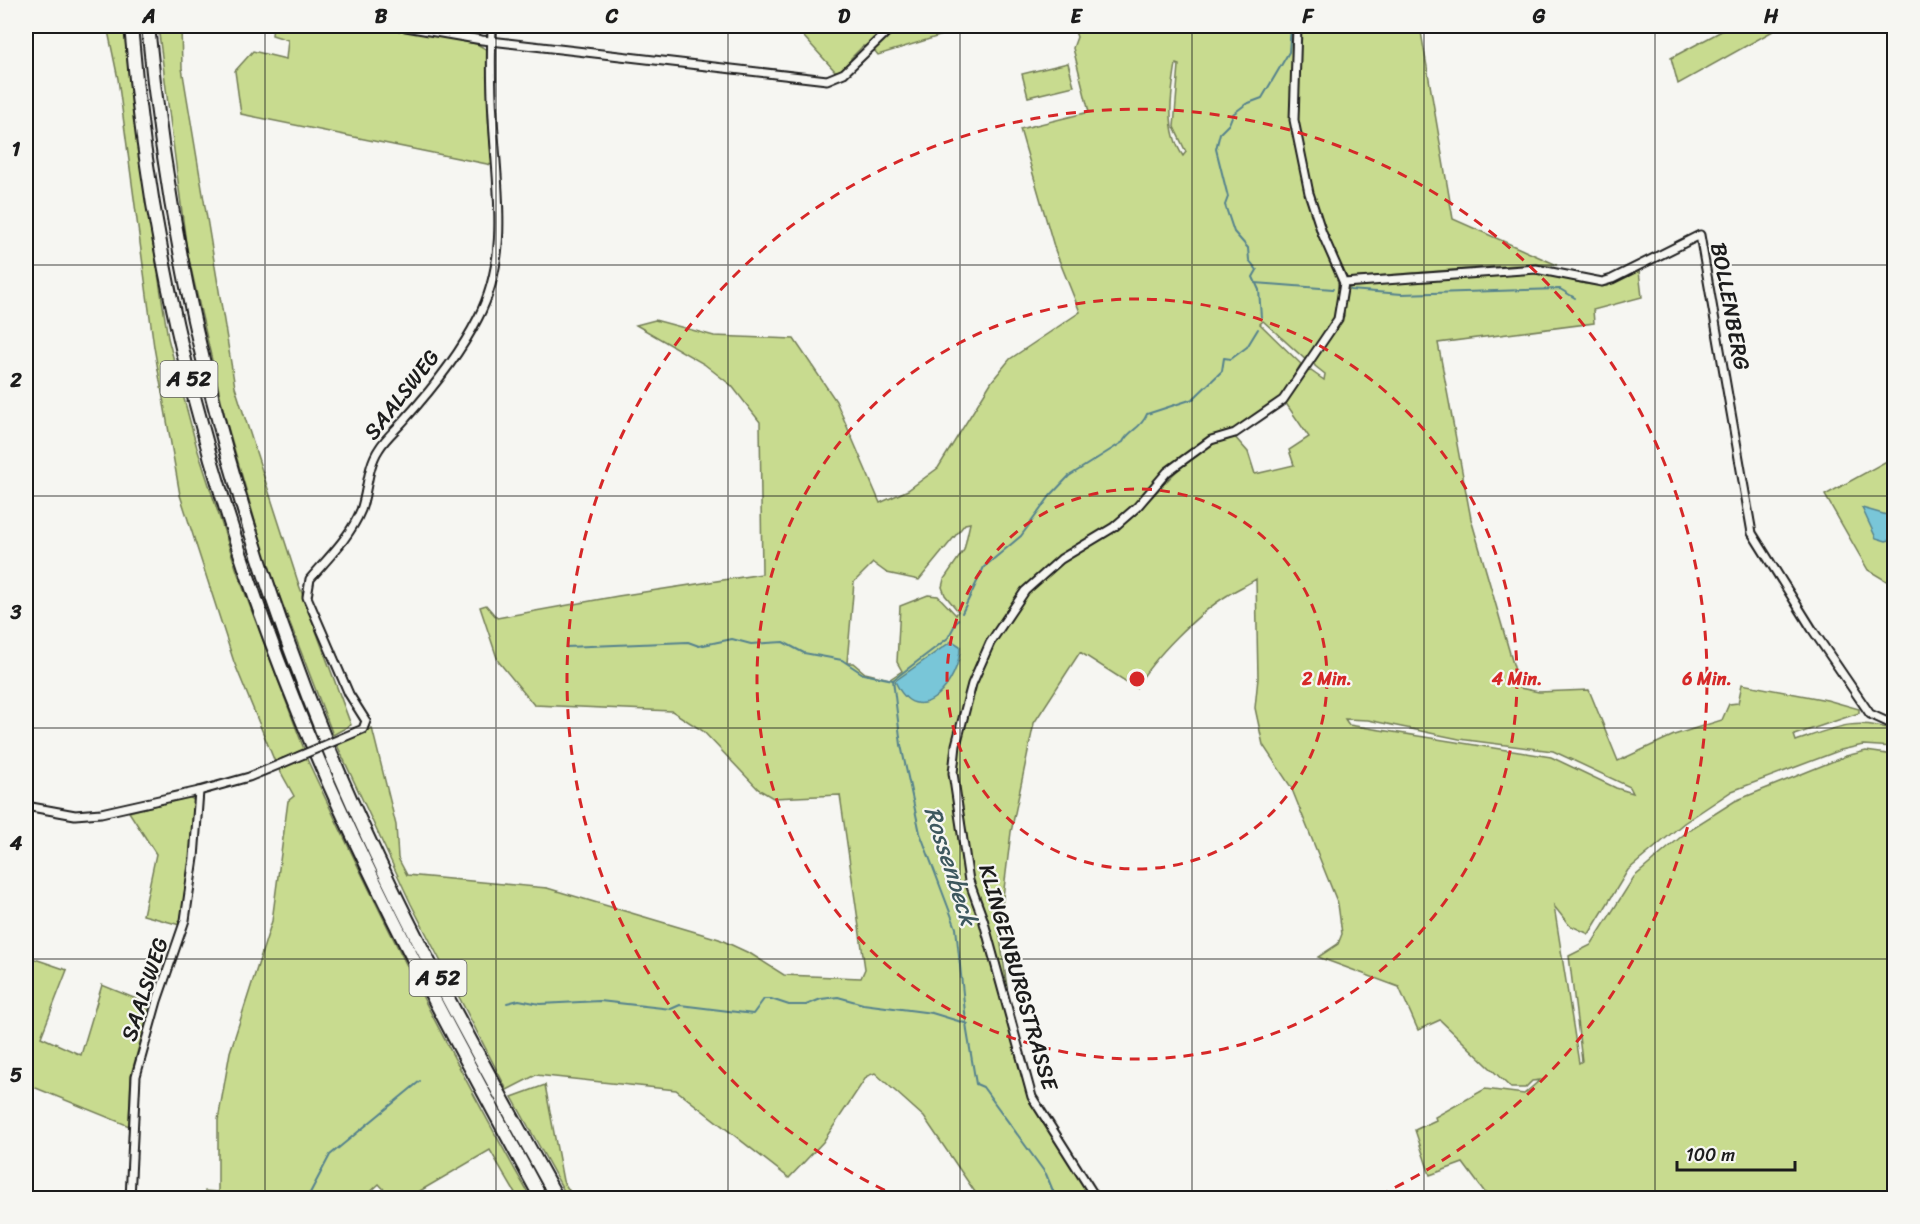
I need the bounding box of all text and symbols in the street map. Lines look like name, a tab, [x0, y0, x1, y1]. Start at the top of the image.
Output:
text: A	[141, 0, 156, 34]
text: B	[375, 0, 388, 34]
text: C	[605, 0, 619, 34]
text: D	[838, 0, 851, 34]
text: E	[1070, 0, 1083, 34]
text: F	[1302, 0, 1315, 34]
text: G	[1532, 0, 1546, 34]
text: H	[1763, 0, 1779, 34]
text: 1	[12, 132, 21, 167]
street label: BOLLENBERG	[1699, 239, 1762, 373]
street label: SAALSWEG	[353, 340, 450, 449]
road number: A 52	[160, 361, 218, 397]
text: 2	[9, 363, 22, 398]
text: 3	[10, 595, 22, 630]
text: 2 Min.	[1301, 663, 1352, 695]
text: 4 Min.	[1491, 663, 1542, 695]
text: 6 Min.	[1681, 663, 1732, 695]
centre of rings	[1127, 669, 1147, 689]
water label: Rossenbeck	[912, 801, 990, 932]
text: 4	[9, 826, 23, 861]
street label: KLINGENBURGSTRASSE	[968, 859, 1070, 1097]
street label: SAALSWEG	[109, 932, 180, 1046]
road number: A 52	[410, 960, 466, 996]
text: 5	[10, 1058, 22, 1093]
scale bar	[1677, 1134, 1796, 1172]
text: 100 m	[1686, 1139, 1735, 1171]

